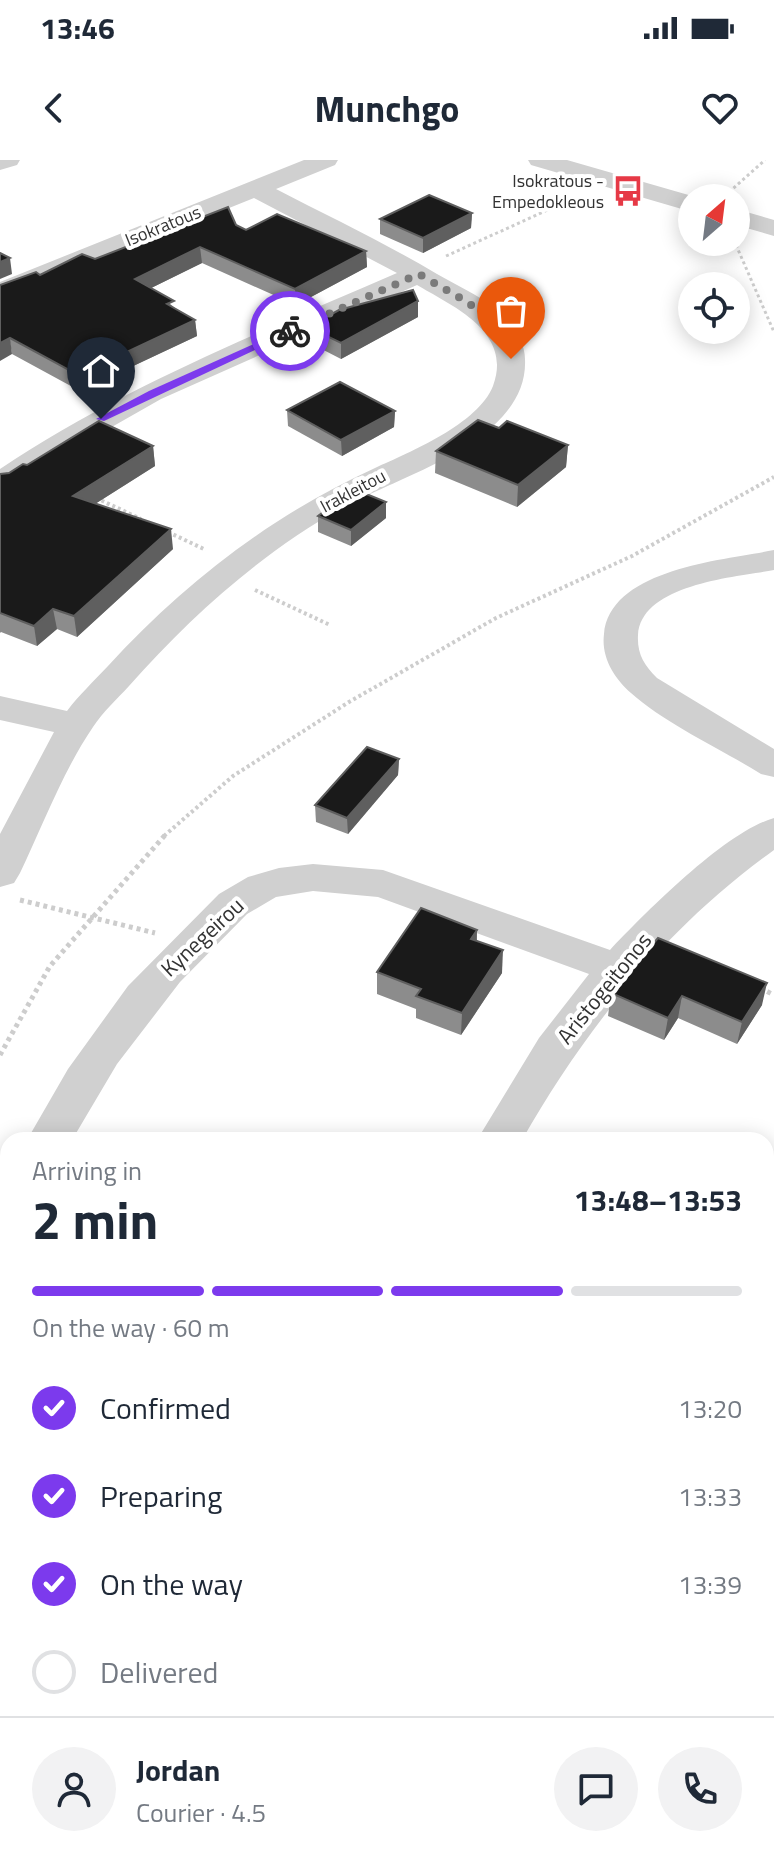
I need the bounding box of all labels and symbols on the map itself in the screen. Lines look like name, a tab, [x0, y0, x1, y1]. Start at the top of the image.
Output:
place label: Isokratous - Empedokleous	[492, 167, 604, 215]
bus stop icon: Isokratous - Empedokleous	[611, 174, 645, 208]
north arrow	[678, 184, 750, 256]
street label: Isokratous	[121, 198, 205, 253]
pin	[477, 277, 545, 359]
courier	[250, 291, 330, 371]
pin	[67, 337, 135, 419]
street label: Irakleitou	[315, 462, 390, 519]
street label: Kynegeirou	[153, 889, 251, 985]
street label: Aristogeitonos	[548, 925, 660, 1051]

